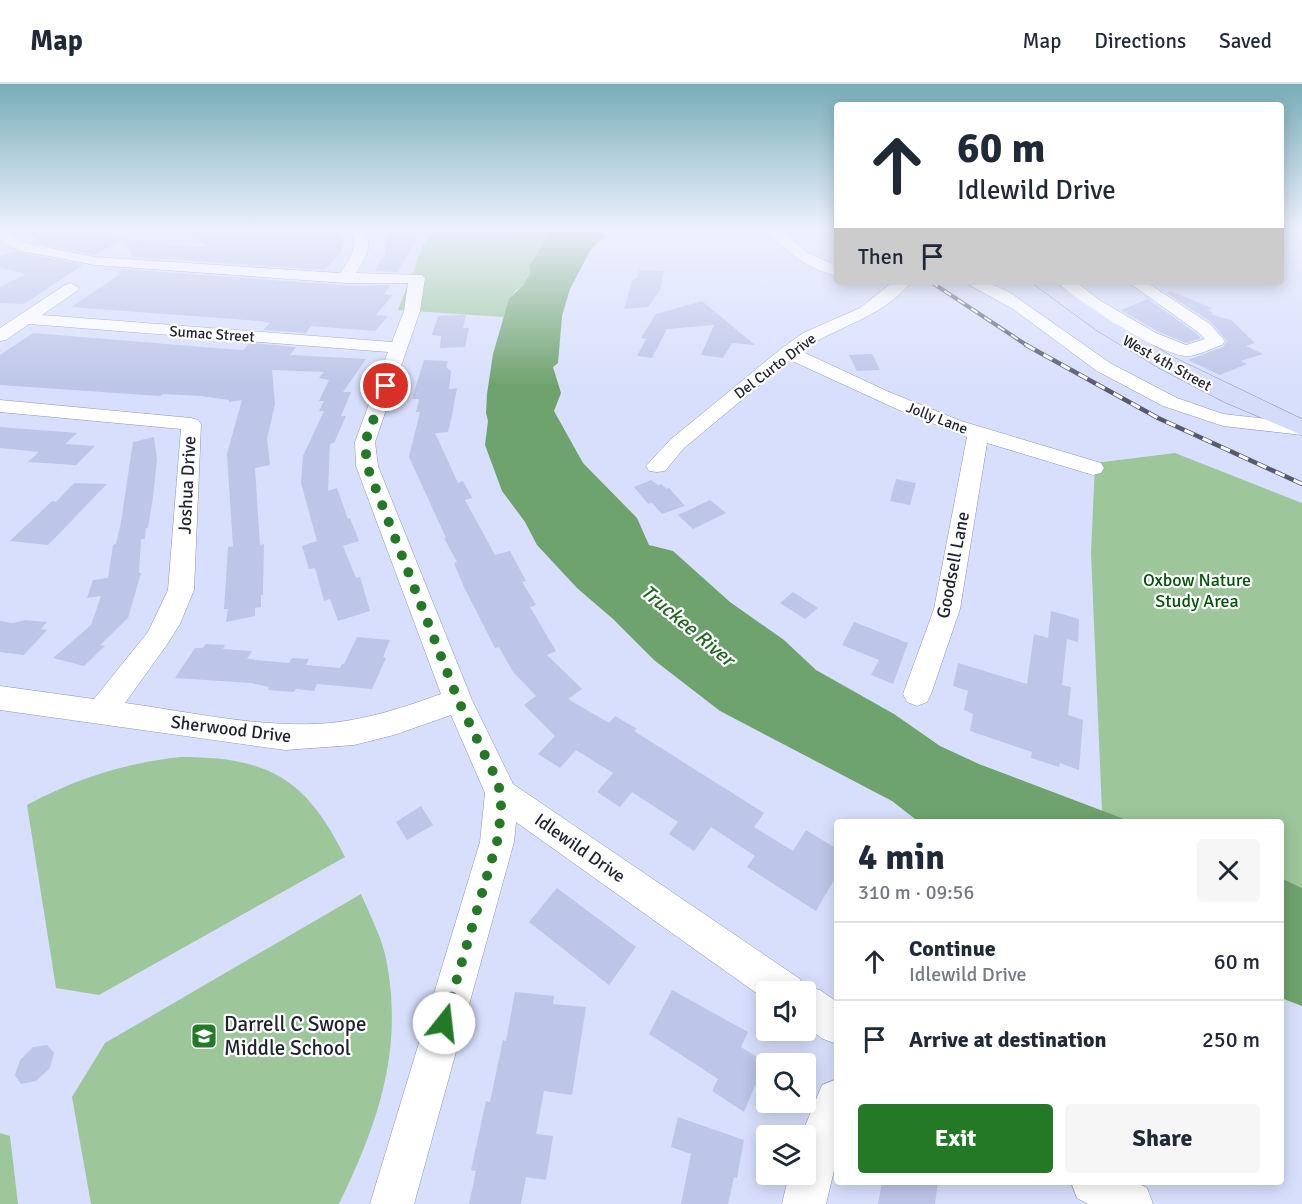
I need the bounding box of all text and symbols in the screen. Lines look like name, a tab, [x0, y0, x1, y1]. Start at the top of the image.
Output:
text: Map	[30, 24, 83, 58]
text: Map	[1023, 28, 1061, 54]
text: Directions	[1094, 28, 1186, 54]
text: Saved	[1219, 28, 1272, 54]
text: 60 m	[957, 123, 1046, 174]
icon: ahead	[858, 126, 936, 204]
text: Idlewild Drive	[957, 174, 1116, 207]
icon: arrive	[916, 240, 949, 273]
text: Then	[858, 243, 904, 270]
street label: Sumac Street	[169, 322, 255, 346]
street label: Del Curto Drive	[731, 329, 819, 403]
street label: West 4th Street	[1119, 331, 1215, 395]
pin	[360, 360, 411, 411]
icon: arrive	[369, 369, 402, 402]
street label: Jolly Lane	[904, 398, 970, 438]
street label: Joshua Drive	[173, 435, 201, 535]
street label: Goodsell Lane	[932, 510, 974, 620]
park label: Oxbow Nature Study Area	[1143, 569, 1251, 612]
water label: Truckee River	[636, 579, 741, 673]
street label: Sherwood Drive	[170, 711, 292, 747]
street label: Idlewild Drive	[530, 809, 630, 887]
text: 4 min	[858, 835, 945, 880]
button: close	[1197, 839, 1260, 902]
text: 310 m · 09:56	[858, 880, 974, 905]
text: Continue	[909, 935, 996, 962]
icon: ahead	[858, 945, 891, 978]
text: 60 m	[1214, 948, 1260, 975]
text: Idlewild Drive	[909, 962, 1027, 987]
map controls	[756, 981, 816, 1185]
button: sound	[756, 981, 816, 1041]
position arrow	[412, 991, 476, 1055]
place label: Darrell C Swope Middle School	[224, 1011, 366, 1061]
school or university icon: Darrell C Swope Middle School	[189, 1021, 219, 1051]
icon: arrive	[858, 1023, 891, 1056]
text: Arrive at destination	[909, 1026, 1106, 1053]
text: 250 m	[1202, 1026, 1260, 1053]
button: search	[756, 1053, 816, 1113]
button: Exit	[858, 1104, 1053, 1173]
button: Share	[1065, 1104, 1260, 1173]
button: layers	[756, 1125, 816, 1185]

